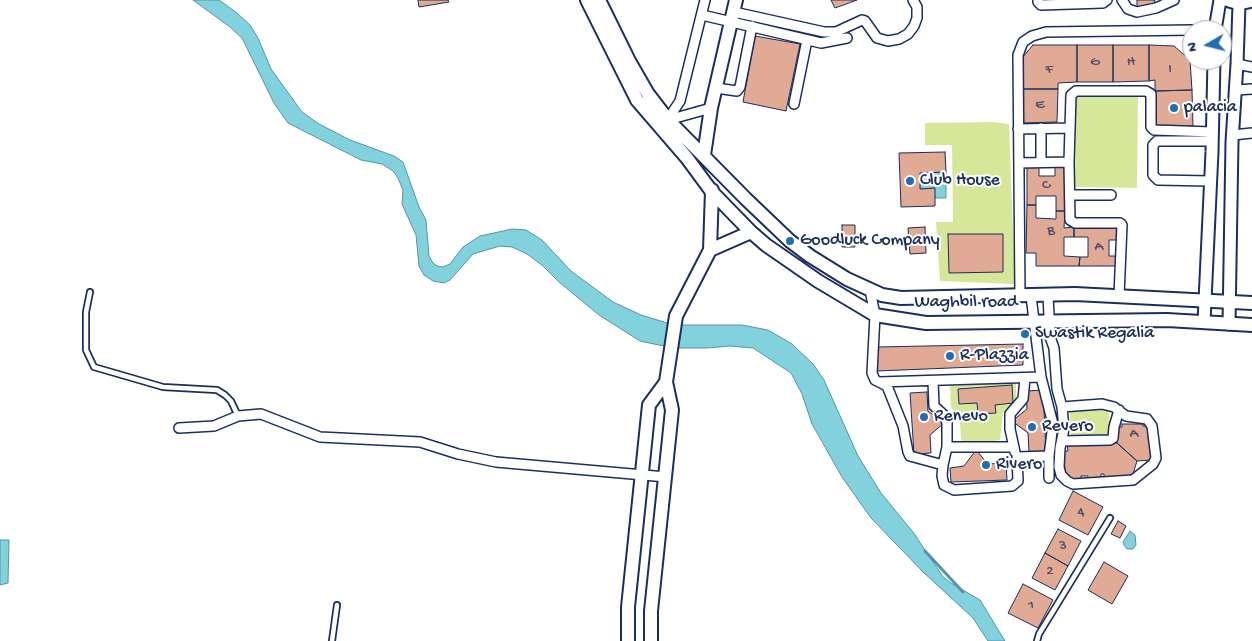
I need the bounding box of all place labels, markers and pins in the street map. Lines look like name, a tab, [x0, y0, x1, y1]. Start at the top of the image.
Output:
place label: palacia	[1184, 97, 1237, 119]
marker: palacia	[1168, 102, 1180, 114]
place label: Club House	[920, 170, 1000, 192]
marker: Club House	[904, 175, 916, 187]
place label: Goodluck Company	[800, 230, 940, 252]
marker: Goodluck Company	[784, 235, 796, 247]
place label: Swastik Regalia	[1035, 323, 1154, 345]
marker: Swastik Regalia	[1019, 328, 1031, 340]
place label: R-Plazzia	[960, 345, 1029, 367]
marker: R-Plazzia	[944, 350, 956, 362]
place label: Renevo	[934, 406, 988, 428]
marker: Renevo	[918, 411, 930, 423]
place label: Revero	[1042, 416, 1094, 438]
marker: Revero	[1026, 421, 1038, 433]
place label: Rivero	[996, 454, 1042, 476]
marker: Rivero	[980, 459, 992, 471]

